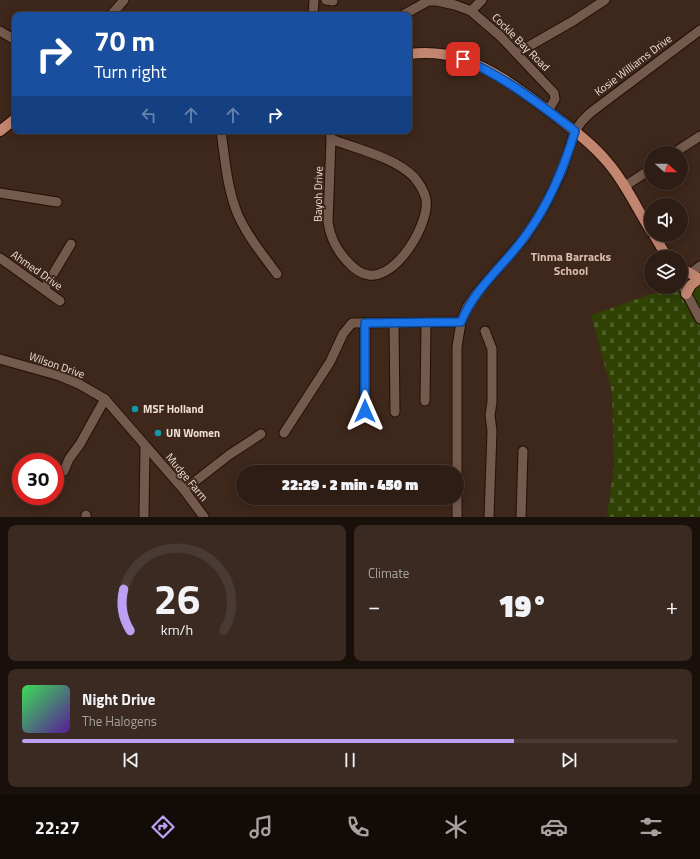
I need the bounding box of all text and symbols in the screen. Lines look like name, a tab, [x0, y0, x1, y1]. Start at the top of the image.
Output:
street label: Cockle Bay Road	[488, 9, 554, 75]
text: 70 m	[94, 19, 155, 62]
icon: right	[28, 28, 80, 80]
street label: Kosie Williams Drive	[591, 30, 675, 99]
pin	[446, 42, 480, 76]
icon: arrive	[452, 48, 474, 70]
text: Turn right	[94, 58, 167, 85]
icon: left	[138, 104, 160, 126]
icon: ahead	[180, 104, 202, 126]
icon: ahead	[222, 104, 244, 126]
icon: right	[264, 104, 286, 126]
north arrow	[644, 146, 688, 190]
map controls	[644, 146, 688, 294]
street label: Bayoh Drive	[310, 166, 326, 222]
button: sound	[644, 198, 688, 242]
street label: Ahmed Drive	[8, 246, 66, 294]
district label: Tinma Barracks School	[531, 247, 612, 280]
button: layers	[644, 250, 688, 294]
street label: Wilson Drive	[27, 348, 87, 382]
position arrow	[344, 390, 386, 432]
place label: MSF Holland	[143, 401, 204, 417]
marker: MSF Holland	[130, 404, 140, 414]
place label: UN Women	[166, 425, 220, 441]
marker: UN Women	[153, 428, 163, 438]
street label: Mudge Farm	[162, 449, 212, 505]
speed limit sign: 30	[12, 453, 64, 505]
text: 22:29 · 2 min · 450 m	[282, 473, 418, 496]
text: Climate	[368, 563, 409, 583]
text: 26	[154, 567, 200, 630]
text: 19°	[498, 583, 548, 629]
text: −	[368, 589, 380, 623]
text: +	[666, 589, 678, 623]
text: km/h	[161, 619, 193, 641]
text: Night Drive	[82, 688, 155, 711]
text: The Halogens	[82, 711, 157, 731]
icon: previous	[120, 749, 142, 771]
icon: pause	[339, 749, 361, 771]
icon: next	[558, 749, 580, 771]
icon: directions	[149, 813, 177, 841]
icon: music	[247, 813, 275, 841]
icon: phone	[344, 813, 372, 841]
icon: climate	[442, 813, 470, 841]
icon: car	[540, 813, 568, 841]
icon: filters	[637, 813, 665, 841]
text: 22:27	[35, 814, 80, 841]

